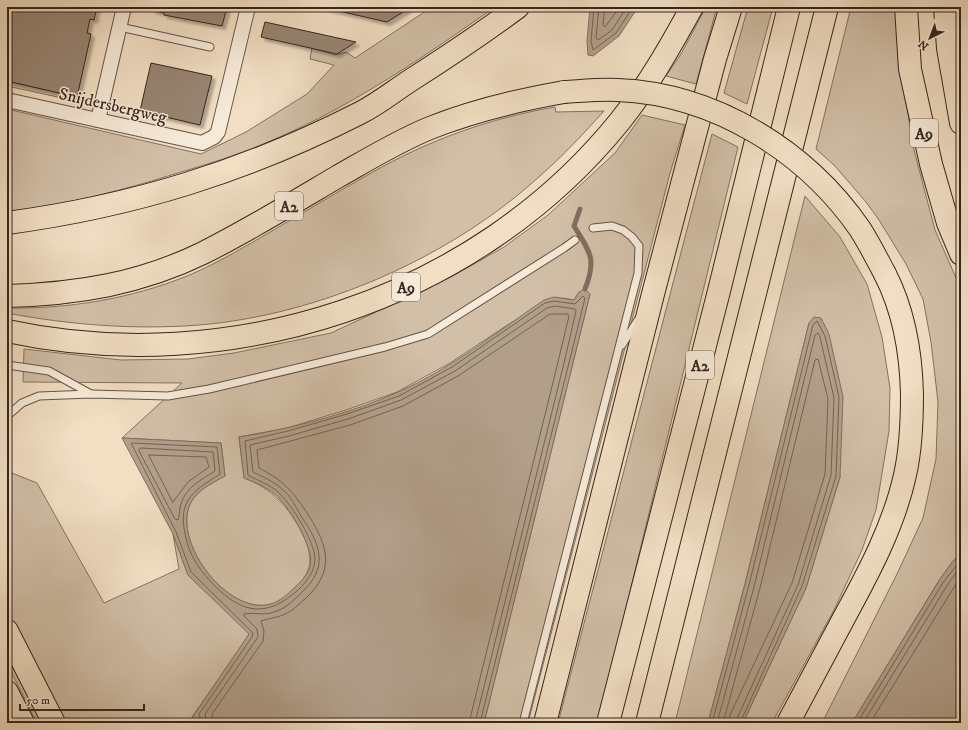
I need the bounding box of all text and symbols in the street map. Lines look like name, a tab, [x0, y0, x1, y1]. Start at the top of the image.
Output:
north arrow	[910, 18, 950, 58]
text: N	[916, 36, 932, 53]
street label: Snijdersbergweg	[57, 83, 169, 129]
road number: A9	[910, 119, 938, 147]
road number: A2	[275, 192, 303, 220]
road number: A9	[392, 273, 420, 301]
road number: A2	[686, 351, 714, 379]
scale bar	[20, 686, 144, 712]
text: 50 m	[26, 693, 50, 708]

